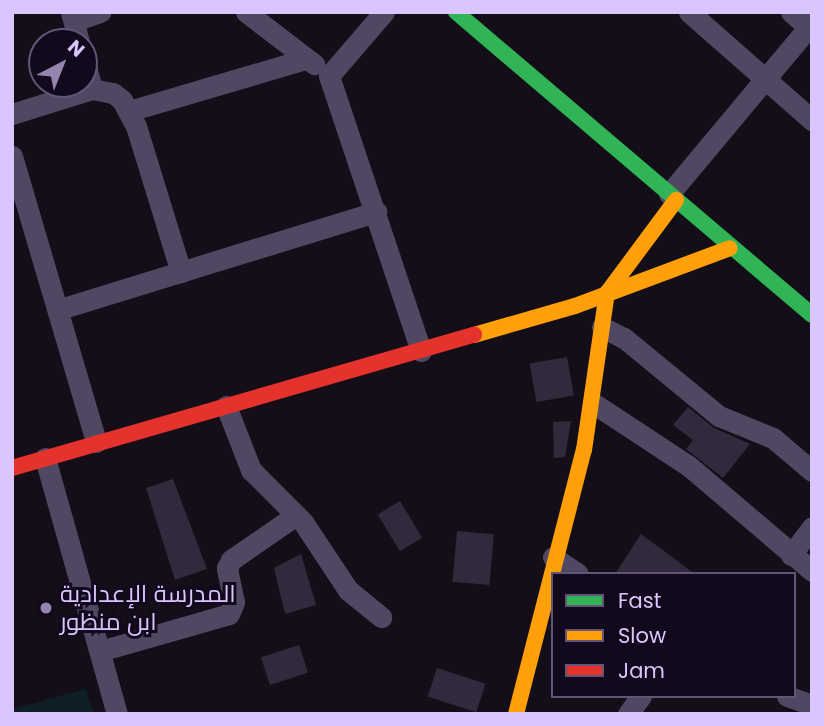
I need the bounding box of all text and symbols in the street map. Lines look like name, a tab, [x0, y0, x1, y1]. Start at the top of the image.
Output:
north arrow	[28, 28, 98, 98]
text: N	[62, 34, 90, 63]
legend	[551, 572, 796, 698]
place label: المدرسة الإعدادية ابن منظور	[60, 580, 236, 636]
text: Fast	[618, 586, 661, 615]
marker: المدرسة الإعدادية ابن منظور	[38, 600, 54, 616]
text: Slow	[618, 621, 666, 650]
text: Jam	[618, 656, 665, 685]

